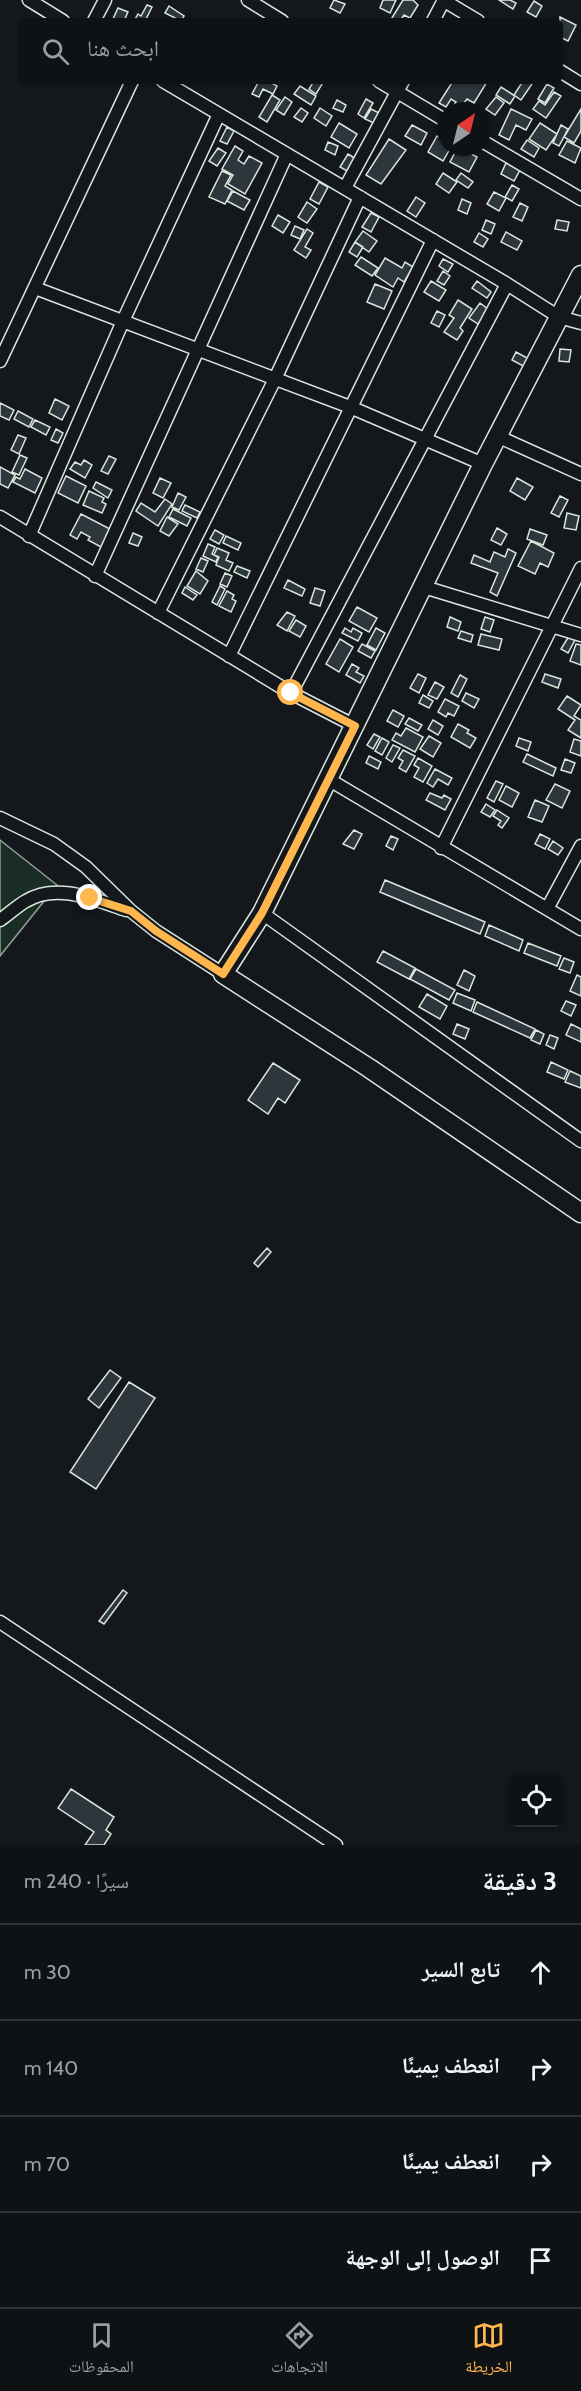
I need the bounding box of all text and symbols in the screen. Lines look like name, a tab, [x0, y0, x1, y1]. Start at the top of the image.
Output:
search box	[18, 18, 563, 84]
icon: search	[39, 35, 72, 68]
text: ابحث هنا	[87, 35, 159, 62]
north arrow	[437, 102, 491, 156]
route start	[277, 679, 303, 705]
route end	[76, 884, 102, 910]
map controls	[509, 1773, 563, 1827]
button: locate	[509, 1773, 563, 1827]
text: 3 دقيقة	[483, 1865, 557, 1897]
text: سيرًا · 240 m	[24, 1869, 129, 1893]
text: تابع السير	[422, 1956, 500, 1983]
icon: ahead	[524, 1956, 557, 1989]
text: 30 m	[24, 1960, 71, 1984]
text: انعطف يمينًا	[402, 2052, 500, 2079]
icon: right	[524, 2052, 557, 2085]
text: 140 m	[24, 2056, 78, 2080]
text: انعطف يمينًا	[402, 2148, 500, 2175]
icon: right	[524, 2148, 557, 2181]
text: 70 m	[24, 2152, 70, 2176]
text: الوصول إلى الوجهة	[345, 2244, 500, 2271]
icon: arrive	[524, 2244, 557, 2277]
tab: المحفوظات	[69, 2319, 134, 2382]
tab: الاتجاهات	[271, 2319, 328, 2382]
tab: الخريطة	[465, 2319, 512, 2382]

